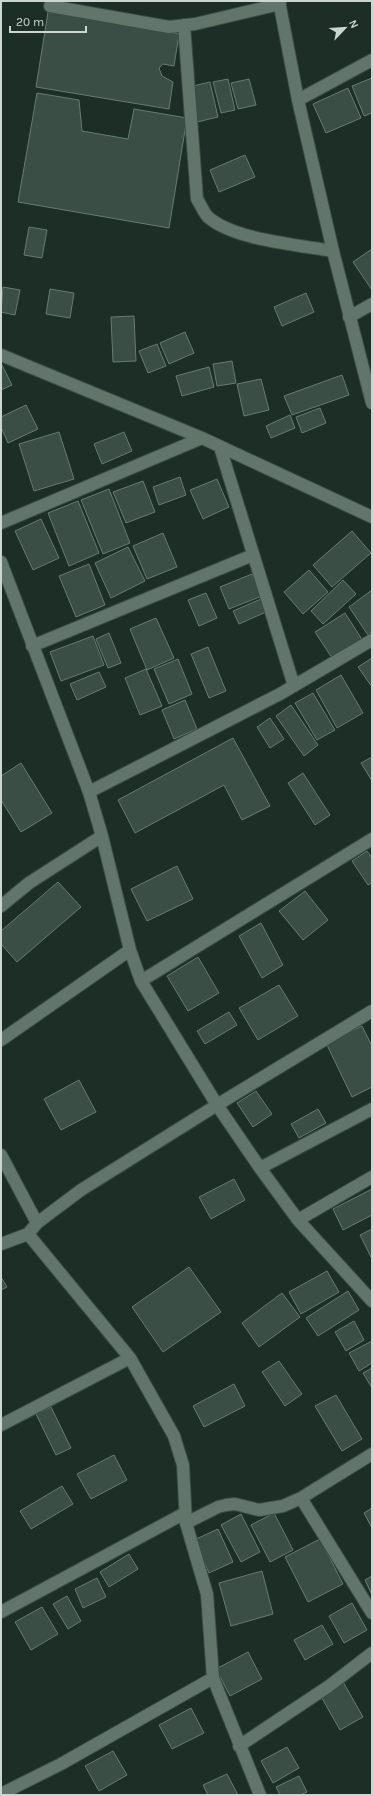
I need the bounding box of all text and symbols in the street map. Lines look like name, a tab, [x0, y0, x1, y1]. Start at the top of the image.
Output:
scale bar	[10, 8, 86, 34]
north arrow	[325, 8, 365, 48]
text: 20 m	[16, 15, 44, 29]
text: N	[346, 18, 361, 30]

